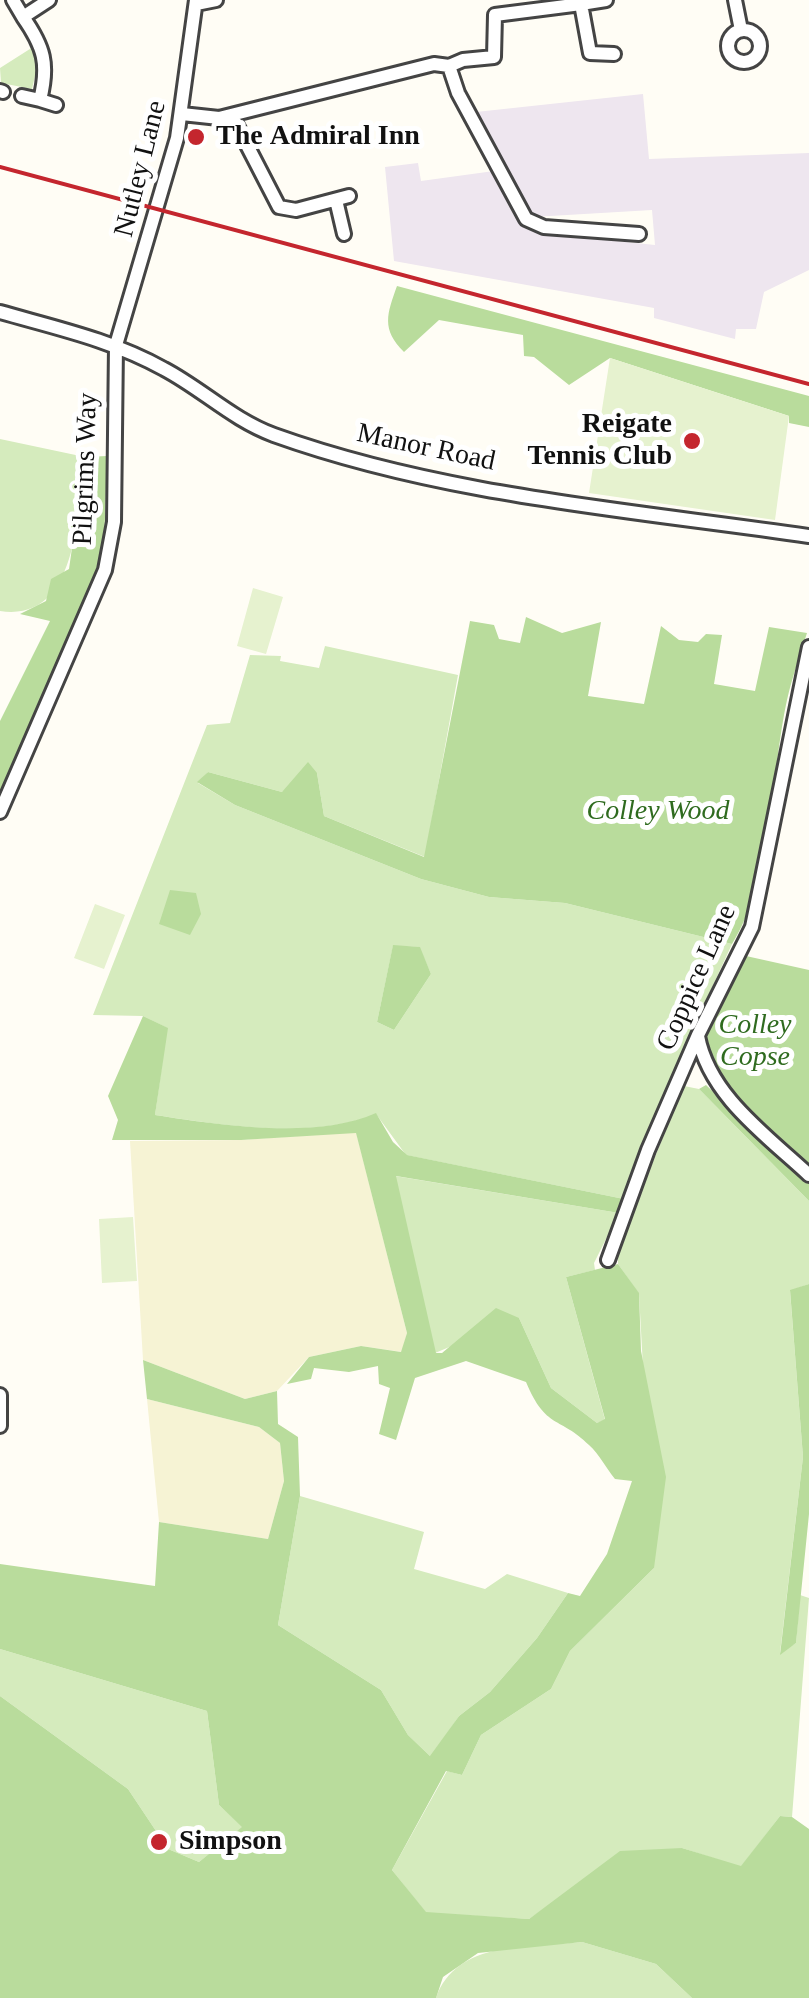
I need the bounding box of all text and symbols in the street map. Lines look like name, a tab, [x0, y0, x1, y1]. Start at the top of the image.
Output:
street label: Nutley Lane	[108, 97, 174, 241]
place label: The Admiral Inn	[216, 120, 420, 154]
marker: The Admiral Inn	[185, 126, 207, 148]
street label: Pilgrims Way	[67, 392, 105, 546]
place label: Reigate Tennis Club	[528, 408, 672, 474]
street label: Manor Road	[354, 417, 498, 479]
marker: Reigate Tennis Club	[681, 430, 703, 452]
park label: Colley Wood	[587, 795, 729, 829]
street label: Coppice Lane	[650, 900, 744, 1056]
park label: Colley Copse	[718, 1009, 792, 1075]
place label: Simpson	[179, 1825, 282, 1859]
marker: Simpson	[148, 1831, 170, 1853]

